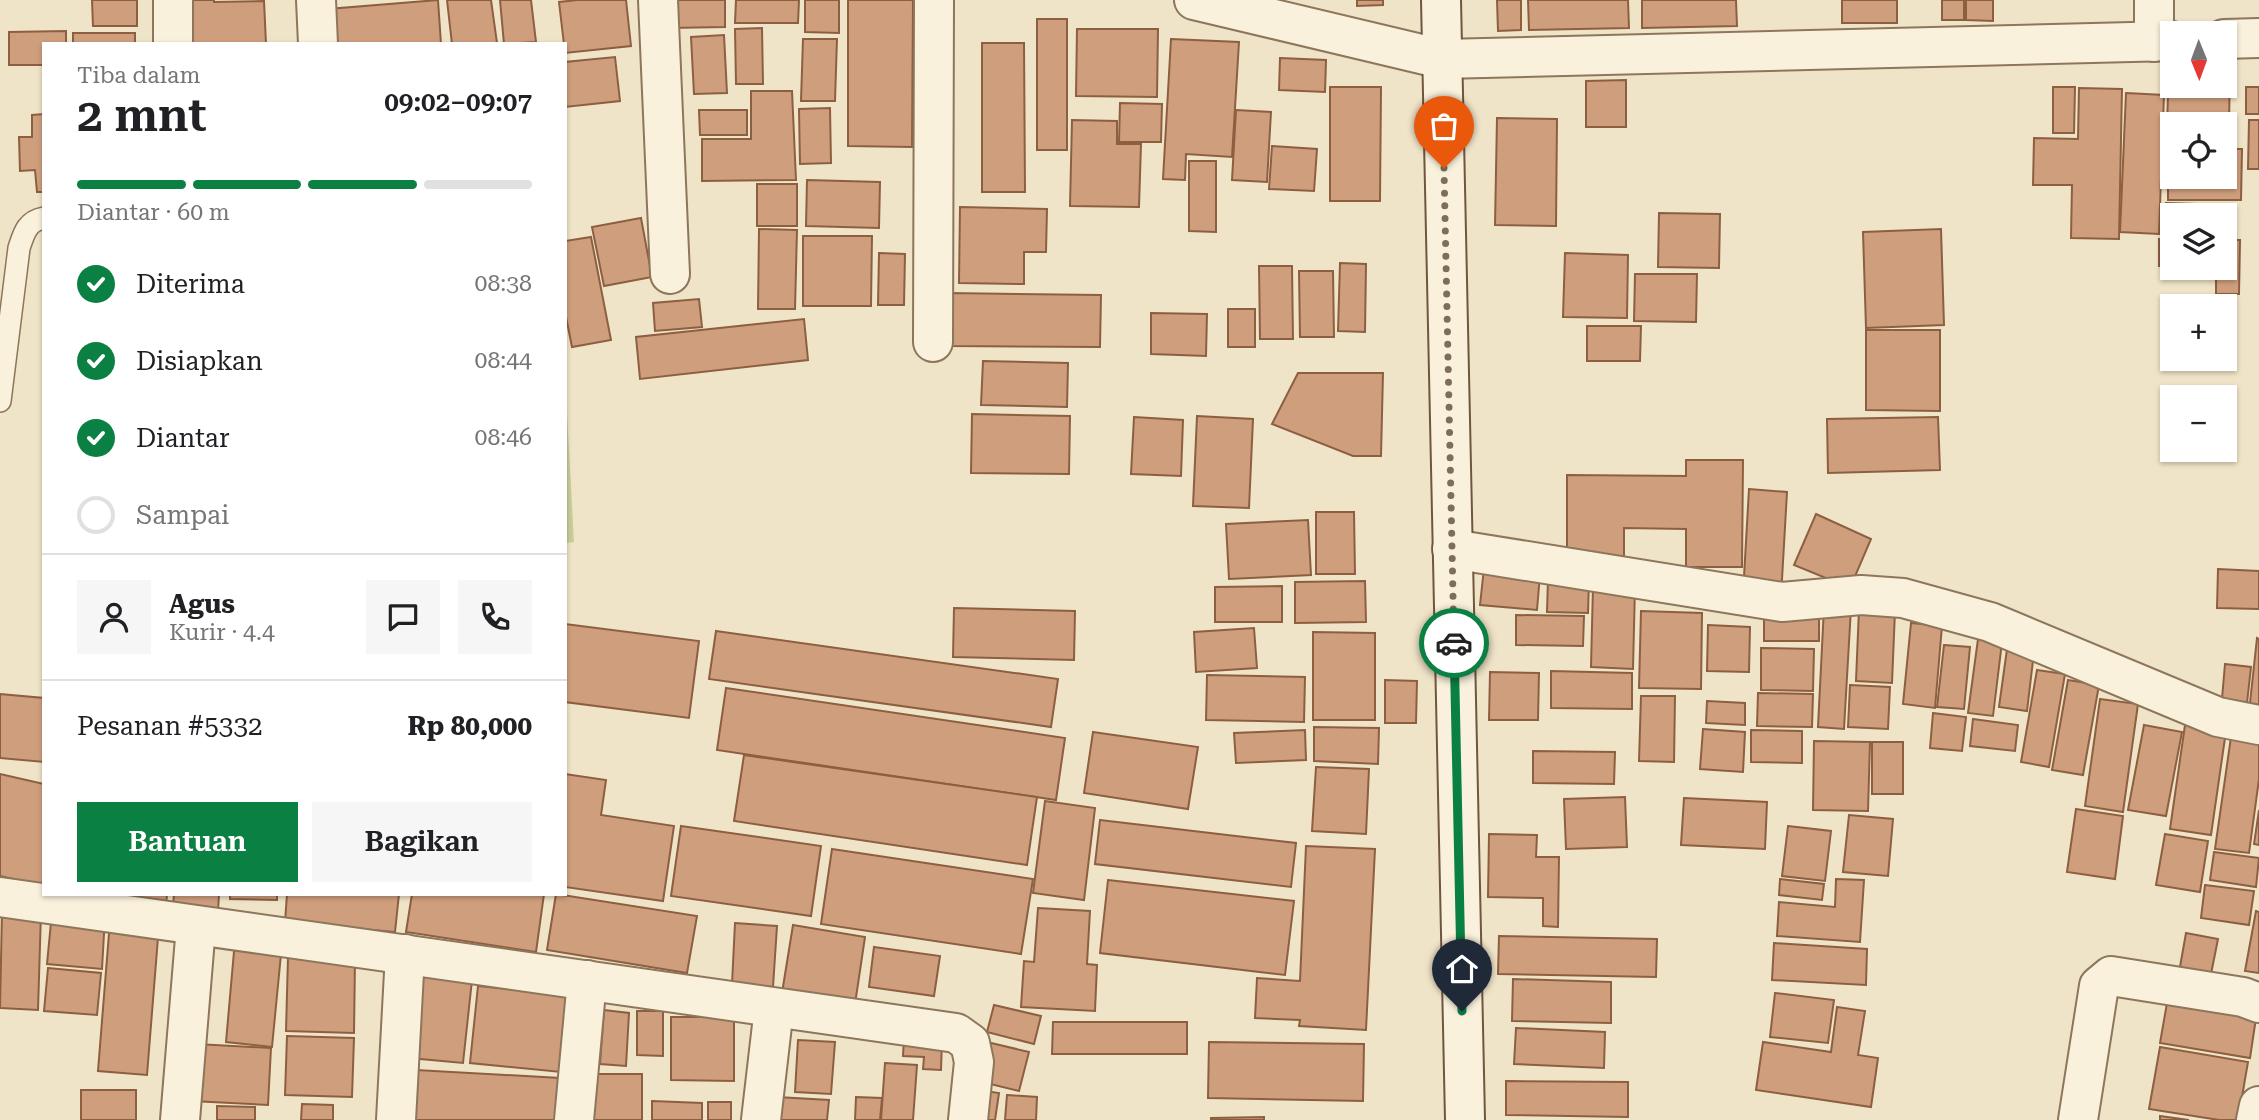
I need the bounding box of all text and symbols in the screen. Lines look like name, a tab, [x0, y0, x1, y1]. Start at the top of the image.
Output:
north arrow	[2160, 21, 2236, 98]
map controls	[2160, 21, 2237, 462]
text: Tiba dalam	[77, 62, 200, 89]
text: 09:02–09:07	[384, 87, 532, 117]
text: 2 mnt	[77, 88, 207, 142]
pin	[1414, 96, 1474, 168]
icon: bag	[1425, 107, 1463, 145]
button: locate	[2160, 112, 2237, 189]
text: Diantar · 60 m	[77, 199, 230, 226]
button: layers	[2160, 203, 2237, 280]
icon: check	[77, 265, 115, 303]
text: Diterima	[136, 269, 245, 299]
text: 08:38	[475, 270, 532, 297]
button: +	[2160, 294, 2237, 371]
icon: check	[77, 342, 115, 380]
text: Disiapkan	[136, 346, 263, 376]
text: 08:44	[475, 347, 532, 374]
button: −	[2160, 385, 2237, 462]
icon: check	[77, 419, 115, 457]
text: Diantar	[136, 423, 230, 453]
text: 08:46	[475, 424, 532, 451]
text: Sampai	[136, 500, 229, 530]
button: person	[77, 580, 151, 654]
button: chat	[366, 580, 440, 654]
button: phone	[458, 580, 532, 654]
text: Agus	[169, 589, 235, 619]
courier	[1419, 608, 1489, 678]
text: Kurir · 4.4	[169, 619, 275, 646]
icon: car	[1435, 624, 1473, 662]
text: Pesanan #5332	[77, 711, 263, 741]
text: Rp 80,000	[407, 711, 532, 741]
button: Bantuan	[77, 802, 298, 882]
button: Bagikan	[312, 802, 532, 882]
pin	[1432, 939, 1492, 1011]
icon: home	[1443, 950, 1481, 988]

